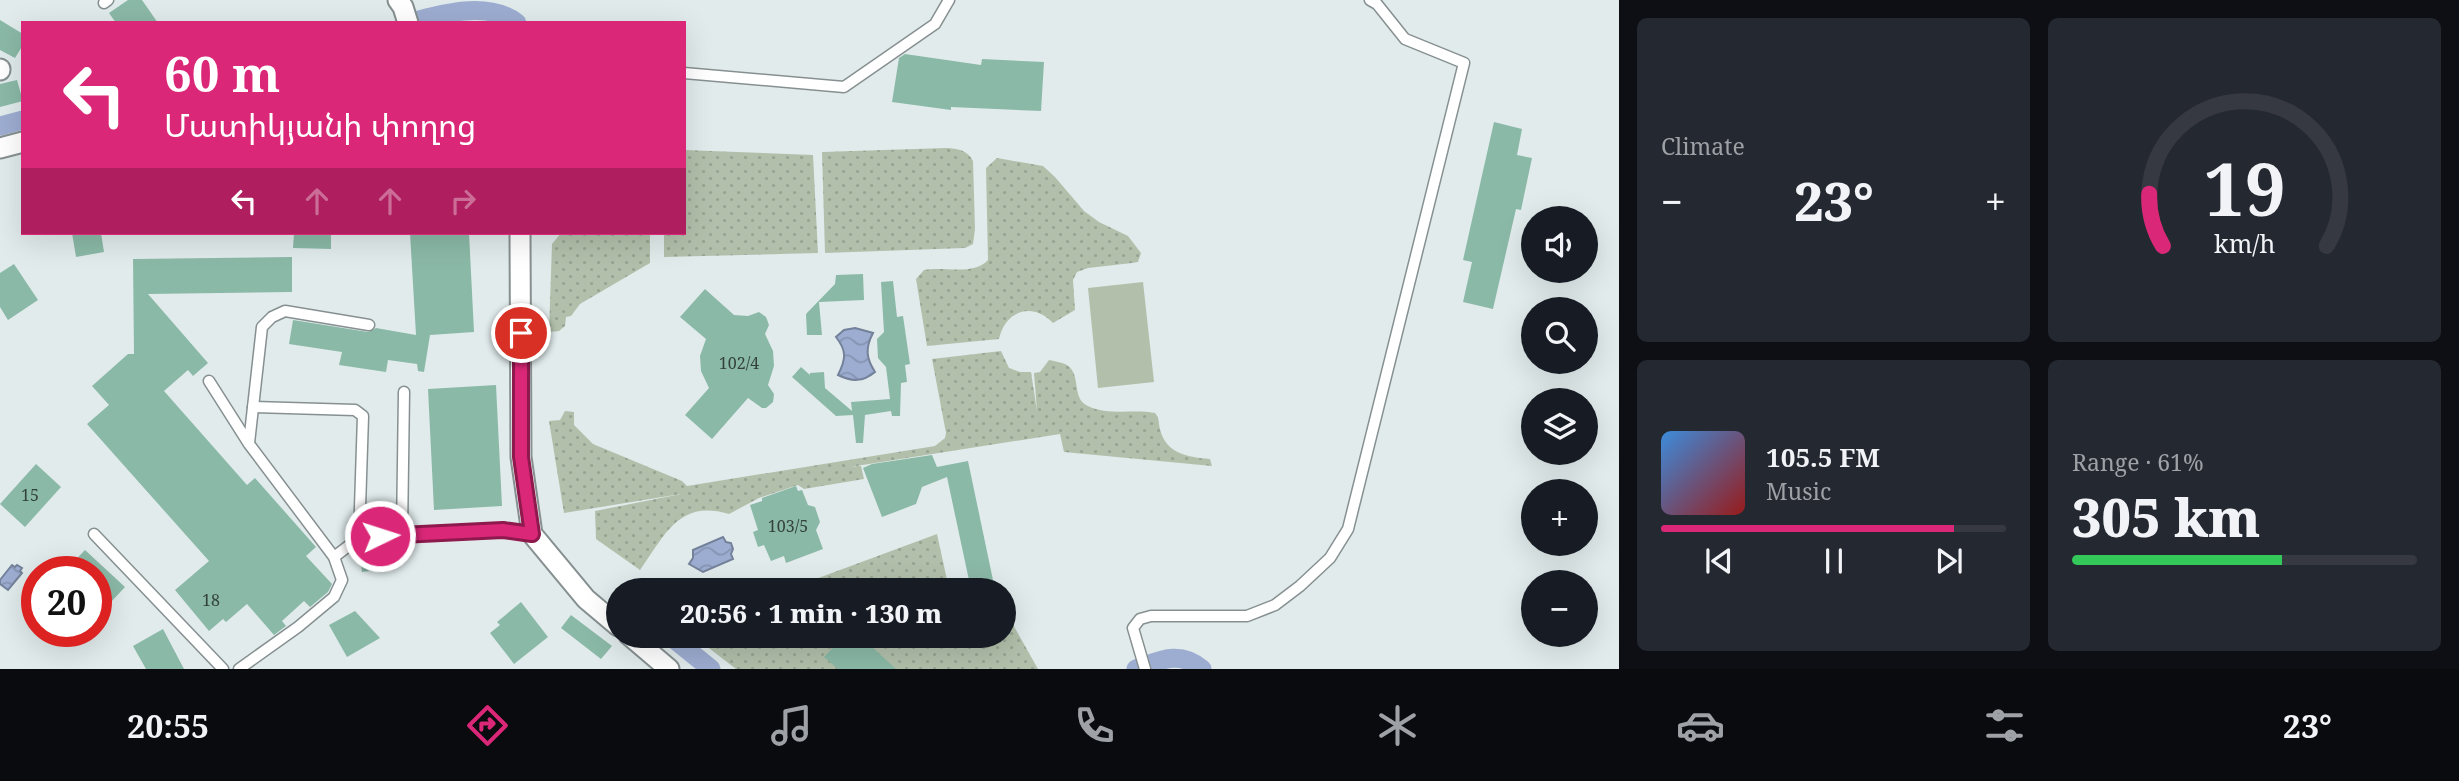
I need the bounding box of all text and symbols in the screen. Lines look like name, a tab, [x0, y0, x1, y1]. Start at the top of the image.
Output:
text: 60 m	[164, 40, 280, 106]
icon: left	[49, 49, 140, 140]
text: Մատիկյանի փողոց	[164, 103, 476, 146]
text: Climate	[1661, 130, 1745, 162]
text: 19	[2203, 138, 2286, 237]
text: 23°	[1794, 165, 1874, 236]
text: −	[1661, 175, 1683, 227]
text: +	[1985, 175, 2006, 227]
icon: left	[225, 182, 263, 220]
icon: ahead	[298, 182, 336, 220]
icon: ahead	[371, 182, 409, 220]
icon: right	[444, 182, 482, 220]
map controls	[1521, 206, 1598, 647]
button: sound	[1521, 206, 1598, 283]
text: km/h	[2214, 226, 2275, 260]
button: search	[1521, 297, 1598, 374]
pin	[491, 303, 551, 363]
icon: arrive	[502, 314, 540, 352]
house number: 102/4	[719, 352, 759, 374]
button: layers	[1521, 388, 1598, 465]
text: 105.5 FM	[1766, 439, 1880, 475]
text: Range · 61%	[2072, 446, 2204, 478]
text: Music	[1766, 475, 1831, 507]
button: +	[1521, 479, 1598, 556]
text: 305 km	[2072, 481, 2260, 552]
house number: 15	[21, 484, 39, 506]
position arrow	[343, 499, 417, 573]
house number: 103/5	[768, 515, 808, 537]
icon: previous	[1700, 542, 1738, 580]
icon: pause	[1815, 542, 1853, 580]
icon: next	[1930, 542, 1968, 580]
speed limit sign: 20	[21, 556, 112, 647]
button: −	[1521, 570, 1598, 647]
house number: 18	[202, 589, 220, 611]
text: 20:56 · 1 min · 130 m	[680, 595, 942, 631]
icon: directions	[463, 701, 512, 750]
icon: music	[767, 701, 816, 750]
icon: phone	[1070, 701, 1119, 750]
icon: climate	[1373, 701, 1422, 750]
icon: car	[1676, 701, 1725, 750]
icon: filters	[1980, 701, 2029, 750]
text: 20:55	[127, 704, 209, 747]
text: 23°	[2283, 704, 2332, 747]

